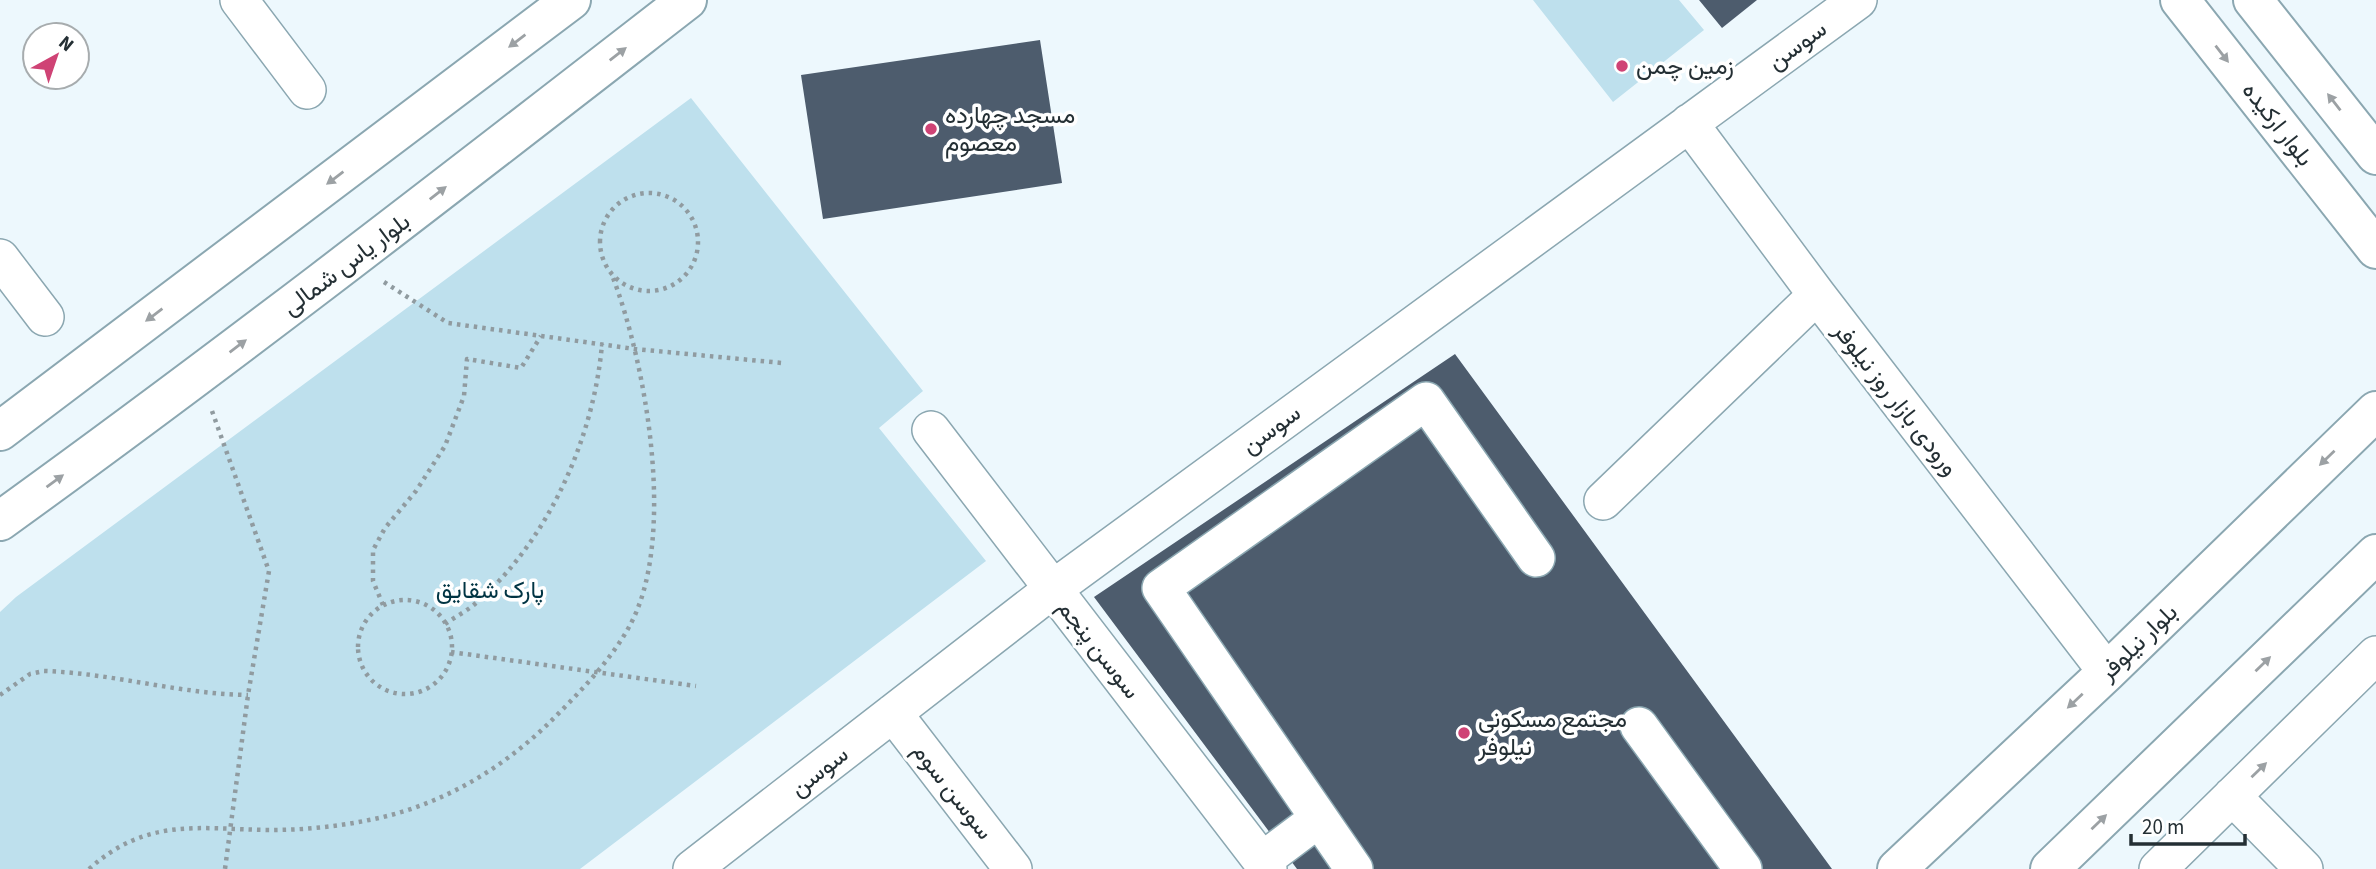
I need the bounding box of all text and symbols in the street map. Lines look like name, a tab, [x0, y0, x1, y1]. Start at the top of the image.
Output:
street label: سوسن	[1760, 12, 1834, 79]
north arrow	[21, 21, 91, 91]
text: N	[52, 30, 79, 59]
one-way arrow	[508, 34, 526, 48]
one-way arrow	[2215, 44, 2230, 62]
one-way arrow	[609, 47, 627, 61]
place label: زمین چمن	[1636, 49, 1734, 84]
marker: زمین چمن	[1614, 58, 1630, 74]
street label: بلوار ارکیده	[2233, 75, 2322, 174]
one-way arrow	[2326, 93, 2341, 111]
place label: مسجد چهارده معصوم	[945, 98, 1075, 161]
marker: مسجد چهارده معصوم	[923, 121, 939, 137]
one-way arrow	[327, 171, 345, 186]
one-way arrow	[429, 186, 447, 200]
street label: بلوار یاس شمالی	[275, 205, 418, 324]
one-way arrow	[145, 308, 163, 323]
street label: ورودی بازار روز نیلوفر	[1824, 314, 1967, 484]
one-way arrow	[229, 339, 247, 353]
street label: سوسن	[1234, 396, 1308, 463]
one-way arrow	[2319, 450, 2336, 466]
one-way arrow	[46, 475, 64, 489]
park label: پارک شقایق	[436, 573, 544, 608]
street label: سوسن پنجم	[1049, 592, 1149, 706]
street label: بلوار نیلوفر	[2090, 596, 2186, 690]
one-way arrow	[2254, 655, 2271, 672]
one-way arrow	[2067, 693, 2084, 709]
place label: مجتمع مسکونی نیلوفر	[1477, 702, 1627, 765]
marker: مجتمع مسکونی نیلوفر	[1456, 725, 1472, 741]
street label: سوسن سوم	[904, 735, 1002, 847]
street label: سوسن	[783, 737, 856, 805]
one-way arrow	[2250, 762, 2267, 778]
scale bar	[2131, 802, 2245, 846]
text: 20 m	[2142, 812, 2184, 842]
one-way arrow	[2090, 814, 2107, 830]

